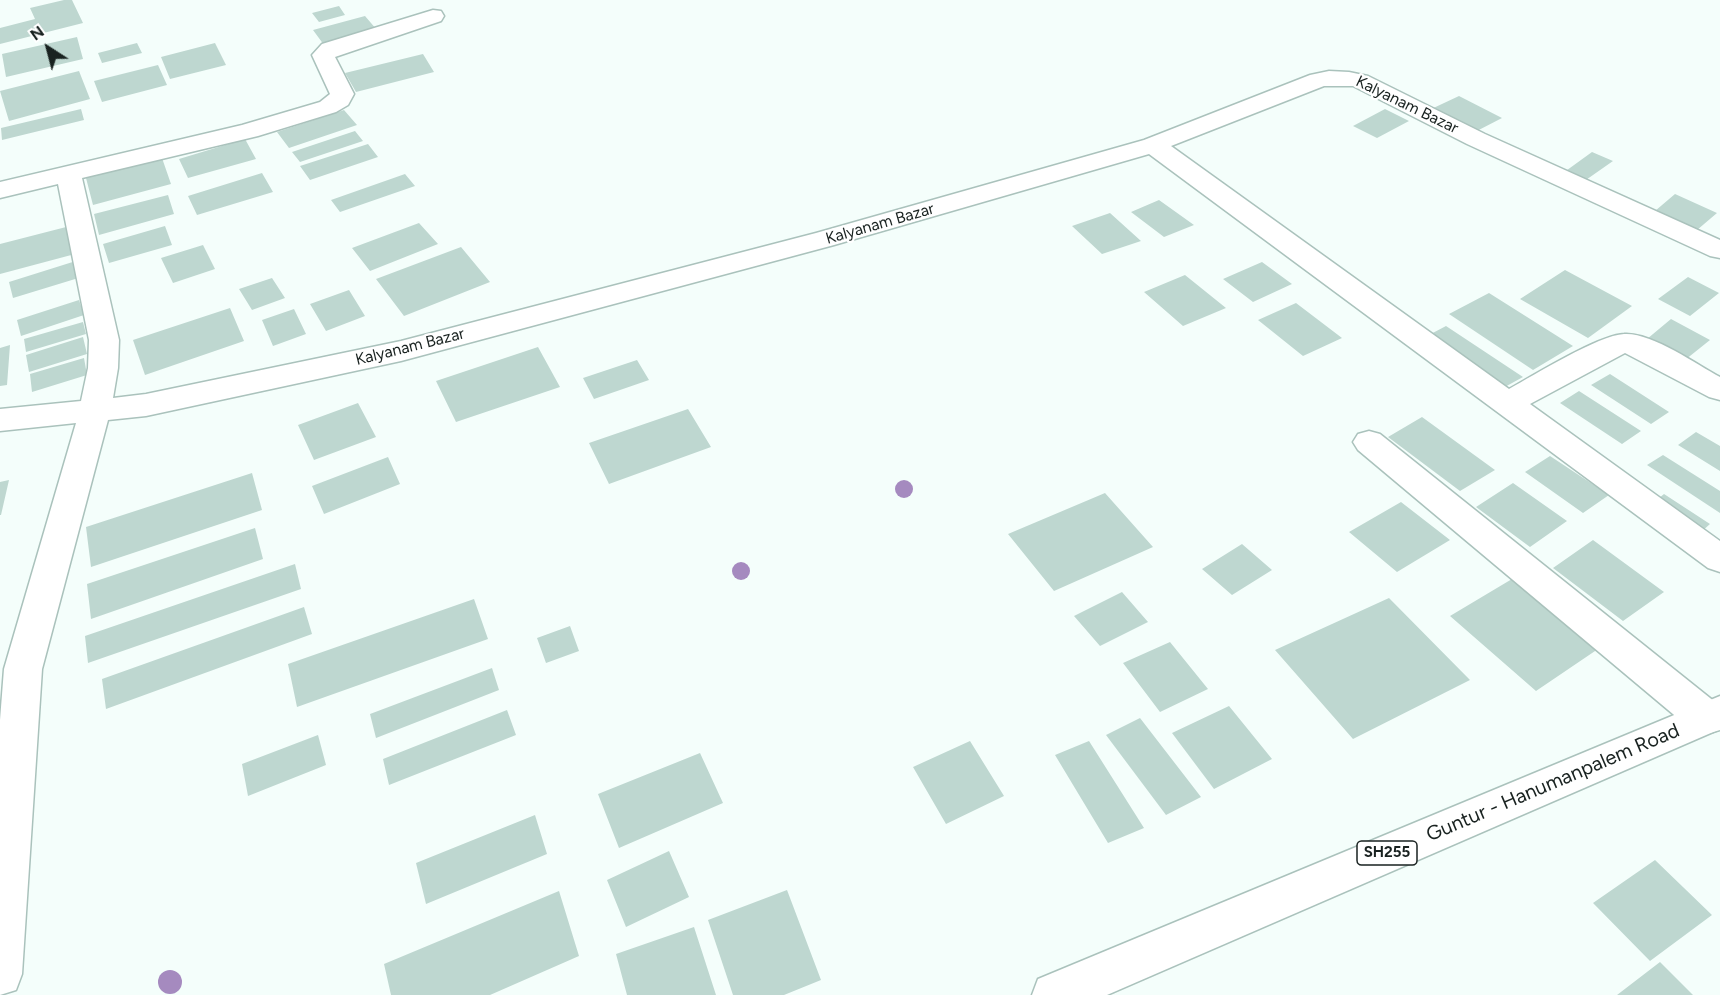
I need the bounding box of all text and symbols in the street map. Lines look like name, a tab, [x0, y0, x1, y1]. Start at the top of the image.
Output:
north arrow	[18, 18, 78, 78]
text: N	[27, 22, 48, 44]
street label: Kalyanam Bazar	[1353, 72, 1461, 138]
street label: Kalyanam Bazar	[824, 199, 936, 249]
street label: Kalyanam Bazar	[353, 324, 467, 370]
street label: Guntur - Hanumanpalem Road	[1423, 719, 1683, 847]
road number: SH255	[1357, 841, 1417, 865]

